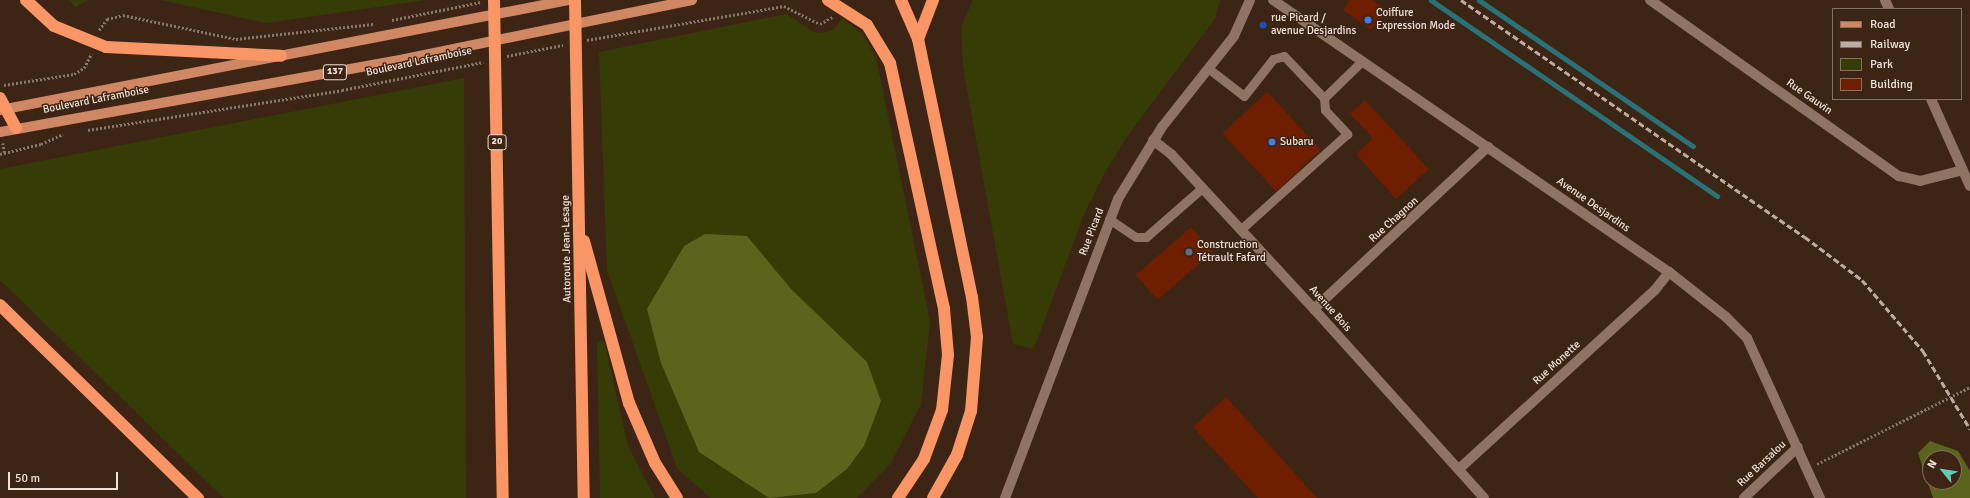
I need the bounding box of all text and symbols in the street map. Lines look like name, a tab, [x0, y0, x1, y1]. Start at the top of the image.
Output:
place label: Coiffure Expression Mode	[1376, 7, 1455, 33]
legend	[1832, 8, 1962, 100]
place label: rue Picard / avenue Desjardins	[1271, 12, 1356, 38]
marker: Coiffure Expression Mode	[1363, 15, 1373, 25]
text: Road	[1870, 17, 1896, 32]
marker: rue Picard / avenue Desjardins	[1258, 20, 1268, 30]
text: Railway	[1870, 37, 1910, 52]
street label: Boulevard Laframboise	[365, 44, 473, 80]
text: Park	[1870, 57, 1893, 72]
road number: 137	[322, 64, 348, 80]
street label: Rue Gauvin	[1784, 76, 1834, 118]
text: Building	[1870, 77, 1913, 92]
street label: Boulevard Laframboise	[42, 83, 150, 117]
road number: 20	[487, 134, 507, 150]
place label: Subaru	[1280, 135, 1314, 149]
marker: Subaru	[1267, 137, 1277, 147]
street label: Avenue Desjardins	[1554, 175, 1632, 235]
street label: Rue Chagnon	[1367, 194, 1421, 246]
street label: Autoroute Jean-Lesage	[559, 195, 575, 303]
street label: Rue Picard	[1077, 206, 1107, 258]
place label: Construction Tétrault Fafard	[1197, 239, 1266, 265]
marker: Construction Tétrault Fafard	[1184, 247, 1194, 257]
street label: Avenue Bois	[1306, 283, 1354, 335]
street label: Rue Monette	[1530, 338, 1584, 388]
street label: Rue Barsalou	[1735, 438, 1789, 490]
north arrow	[1922, 450, 1962, 490]
text: N	[1924, 458, 1940, 471]
scale bar	[10, 464, 120, 490]
text: 50 m	[15, 471, 40, 486]

